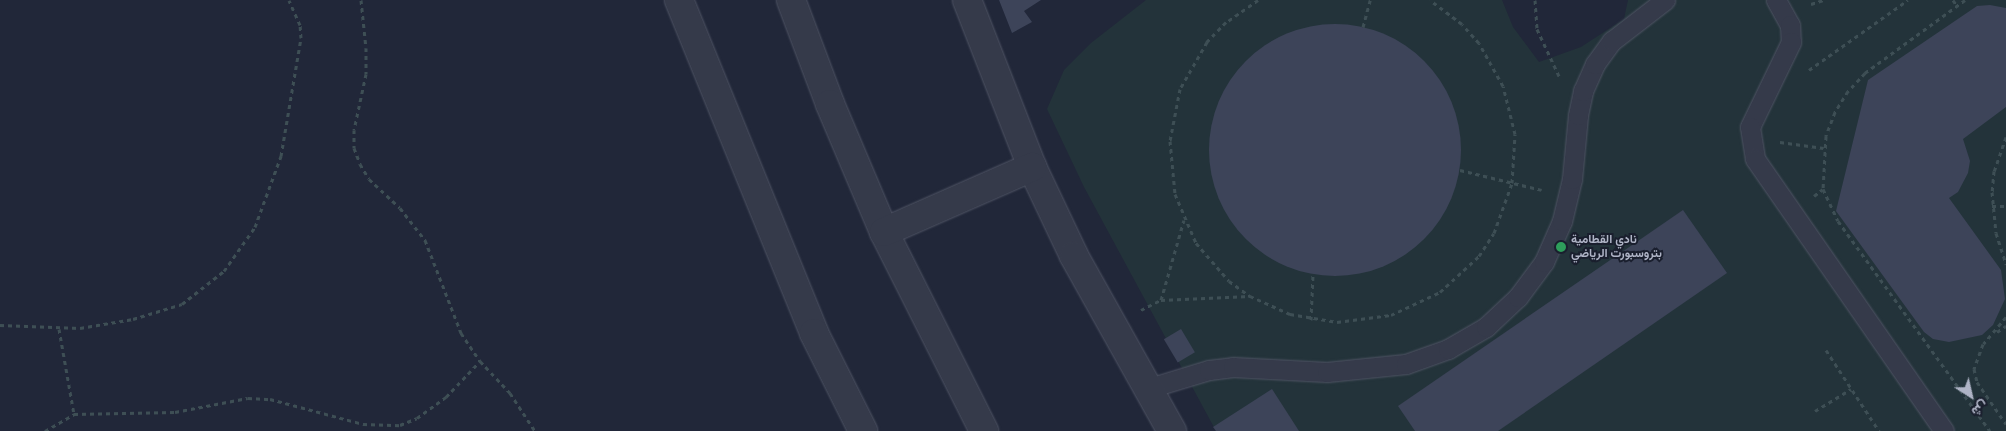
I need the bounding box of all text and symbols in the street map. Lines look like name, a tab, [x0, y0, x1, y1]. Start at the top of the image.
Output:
place label: نادي القطامية بتروسبورت الرياضي	[1571, 233, 1662, 261]
marker: نادي القطامية بتروسبورت الرياضي	[1555, 241, 1567, 253]
north arrow	[1946, 371, 1996, 421]
text: ش	[1968, 397, 1992, 420]

